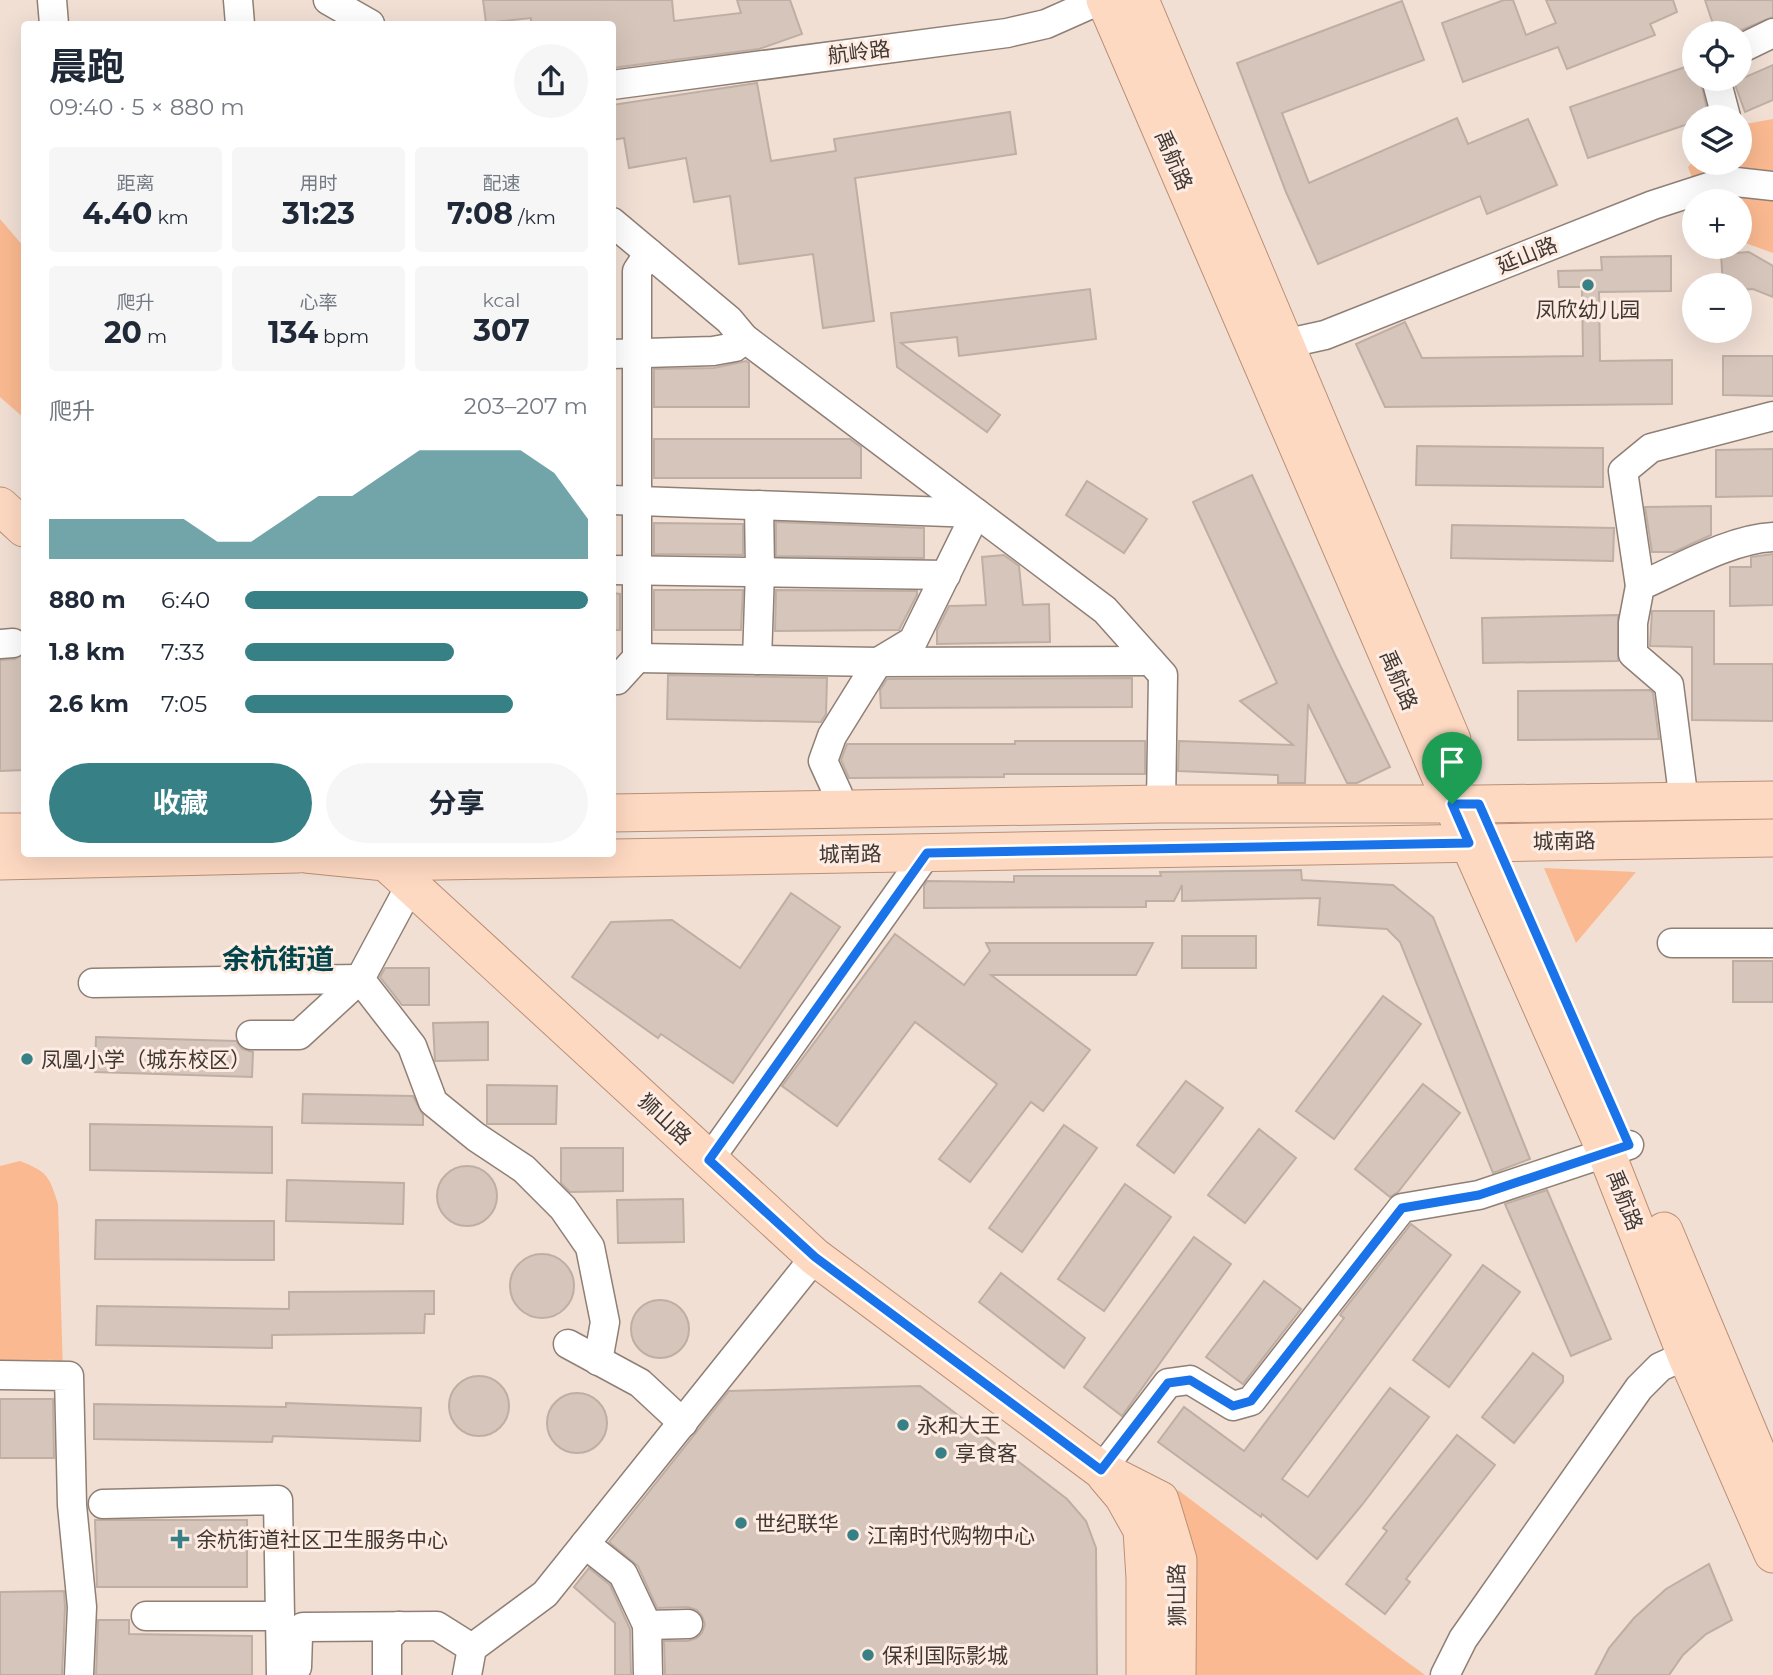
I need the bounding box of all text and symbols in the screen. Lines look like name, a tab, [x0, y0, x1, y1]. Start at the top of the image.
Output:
map controls	[1682, 21, 1752, 343]
button: locate	[1682, 21, 1752, 91]
street label: 航岭路	[826, 36, 892, 68]
text: 晨跑	[49, 43, 125, 90]
button: share	[514, 44, 588, 118]
text: 09:40 · 5 × 880 m	[49, 93, 245, 121]
button: layers	[1682, 105, 1752, 175]
street label: 禹航路	[1150, 126, 1198, 194]
text: 距离	[116, 172, 155, 195]
text: 用时	[299, 172, 338, 195]
text: 配速	[482, 172, 521, 195]
button: +	[1682, 189, 1752, 259]
text: 4.40	[82, 195, 152, 232]
text: 31:23	[282, 195, 355, 232]
text: 7:08	[447, 195, 513, 232]
text: km	[152, 206, 189, 229]
text: /km	[513, 206, 556, 229]
street label: 延山路	[1493, 232, 1561, 278]
button: −	[1682, 273, 1752, 343]
marker: 凤欣幼儿园	[1580, 277, 1596, 293]
text: kcal	[483, 289, 520, 312]
text: 爬升	[116, 291, 155, 314]
text: 心率	[299, 291, 338, 314]
place label: 凤欣幼儿园	[1536, 297, 1641, 322]
text: 307	[473, 312, 530, 349]
text: 20	[104, 314, 142, 351]
text: 134	[268, 314, 318, 351]
text: m	[142, 325, 167, 348]
text: bpm	[318, 325, 369, 348]
text: 203–207 m	[464, 392, 588, 420]
text: 爬升	[49, 397, 95, 425]
text: 880 m	[49, 586, 126, 614]
text: 6:40	[161, 586, 210, 614]
text: 1.8 km	[49, 638, 125, 666]
text: 7:33	[161, 638, 205, 666]
street label: 禹航路	[1375, 646, 1423, 714]
text: 2.6 km	[49, 690, 129, 718]
text: 7:05	[161, 690, 207, 718]
pin	[1422, 732, 1482, 804]
icon: arrive	[1433, 743, 1471, 781]
button: 收藏	[49, 763, 312, 843]
button: 分享	[326, 763, 588, 843]
street label: 城南路	[1532, 828, 1596, 854]
street label: 城南路	[818, 841, 882, 867]
district label: 余杭街道	[222, 942, 334, 976]
place label: 凤凰小学（城东校区）	[41, 1047, 251, 1072]
marker: 凤凰小学（城东校区）	[19, 1051, 35, 1067]
street label: 狮山路	[633, 1088, 697, 1150]
street label: 禹航路	[1602, 1166, 1648, 1234]
place label: 永和大王	[917, 1413, 1001, 1438]
marker: 永和大王	[895, 1417, 911, 1433]
place label: 享食客	[955, 1441, 1018, 1466]
marker: 享食客	[933, 1445, 949, 1461]
place label: 世纪联华	[755, 1511, 839, 1536]
marker: 世纪联华	[733, 1515, 749, 1531]
place label: 江南时代购物中心	[867, 1523, 1035, 1548]
place label: 余杭街道社区卫生服务中心	[196, 1527, 448, 1552]
marker: 江南时代购物中心	[845, 1527, 861, 1543]
marker: 余杭街道社区卫生服务中心	[170, 1529, 190, 1549]
street label: 狮山路	[1164, 1563, 1190, 1627]
place label: 保利国际影城	[882, 1643, 1008, 1668]
marker: 保利国际影城	[860, 1647, 876, 1663]

